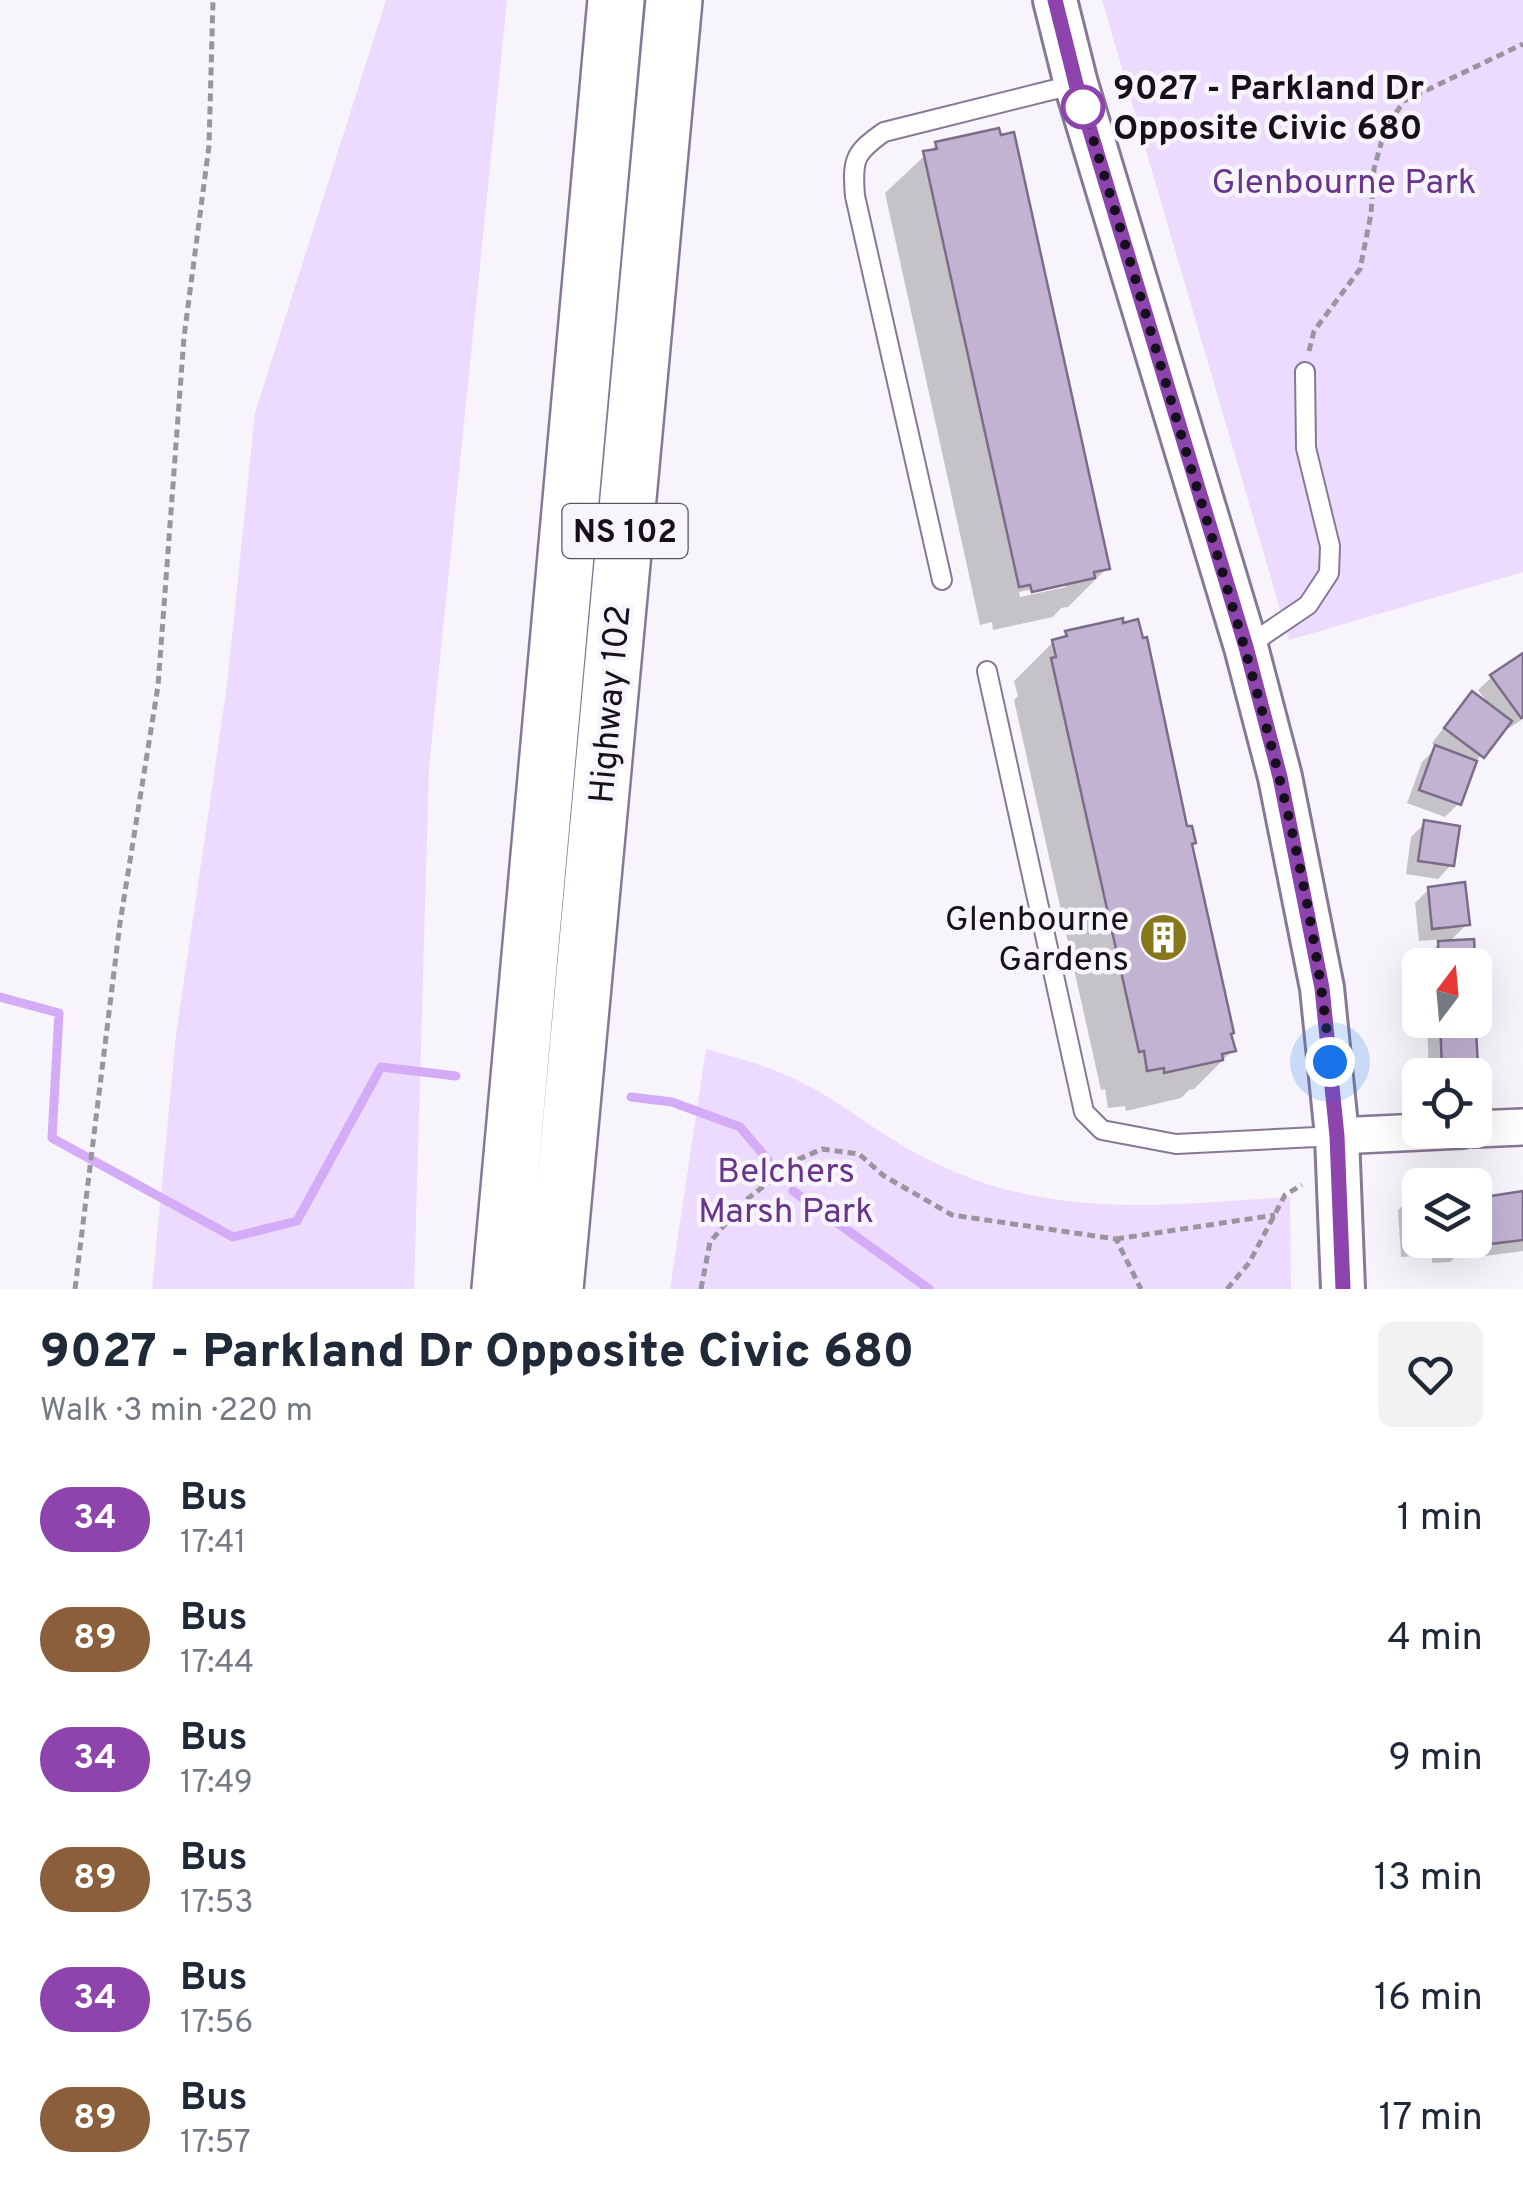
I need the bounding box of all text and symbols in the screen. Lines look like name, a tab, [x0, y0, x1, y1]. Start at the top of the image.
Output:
place label: 9027 - Parkland Dr Opposite Civic 680	[1113, 68, 1424, 152]
marker: 9027 - Parkland Dr Opposite Civic 680	[1062, 86, 1104, 128]
park label: Glenbourne Park	[1212, 162, 1476, 206]
road number: NS 102	[562, 504, 688, 558]
street label: Highway 102	[581, 603, 643, 805]
place label: Glenbourne Gardens	[945, 899, 1129, 983]
building icon: Glenbourne Gardens	[1138, 912, 1190, 964]
north arrow	[1402, 948, 1492, 1038]
map controls	[1402, 948, 1492, 1258]
your location	[1305, 1037, 1355, 1087]
button: locate	[1402, 1058, 1492, 1148]
park label: Belchers Marsh Park	[698, 1151, 874, 1235]
button: layers	[1402, 1168, 1492, 1258]
button: heart	[1378, 1322, 1483, 1427]
text: 9027 - Parkland Dr Opposite Civic 680	[40, 1324, 914, 1384]
text: Walk · 3 min · 220 m	[40, 1392, 313, 1432]
text: Bus	[180, 1475, 247, 1524]
text: 1 min	[1397, 1495, 1483, 1544]
text: 34	[73, 1497, 117, 1541]
text: 17:41	[180, 1524, 246, 1564]
text: Bus	[180, 1595, 247, 1644]
text: 4 min	[1387, 1615, 1483, 1664]
text: 89	[73, 1617, 117, 1661]
text: 17:44	[180, 1644, 254, 1684]
text: Bus	[180, 1715, 247, 1764]
text: 9 min	[1388, 1735, 1483, 1784]
text: 34	[73, 1737, 117, 1781]
text: 17:49	[180, 1764, 253, 1804]
text: Bus	[180, 1835, 247, 1884]
text: 13 min	[1374, 1855, 1483, 1904]
text: 89	[73, 1857, 117, 1901]
text: 17:53	[180, 1884, 254, 1924]
text: Bus	[180, 1955, 247, 2004]
text: 16 min	[1374, 1975, 1483, 2024]
text: 34	[73, 1977, 117, 2021]
text: 17:56	[180, 2004, 253, 2044]
text: Bus	[180, 2075, 247, 2124]
text: 17 min	[1378, 2095, 1483, 2144]
text: 89	[73, 2097, 117, 2141]
text: 17:57	[180, 2124, 251, 2164]

